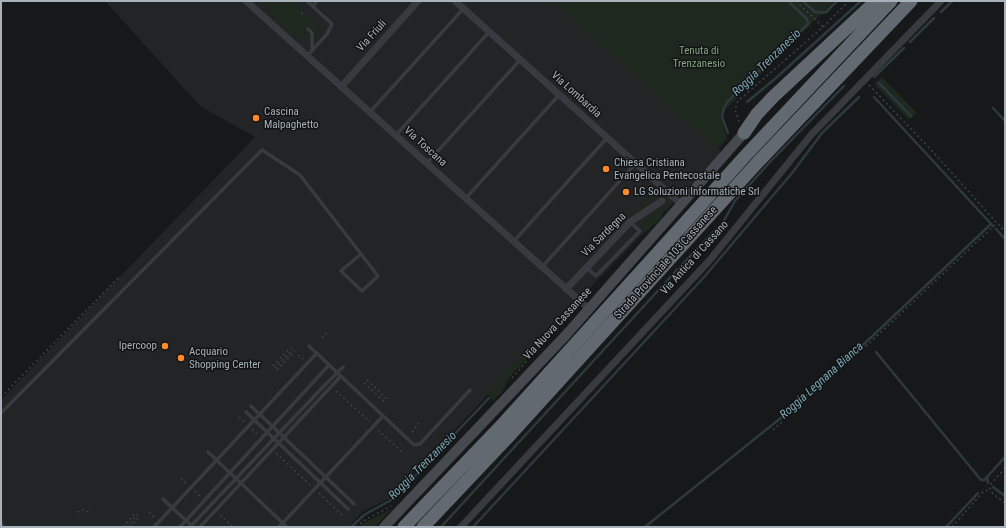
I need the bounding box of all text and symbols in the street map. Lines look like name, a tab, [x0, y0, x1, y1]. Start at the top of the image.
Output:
street label: Via Friuli	[354, 18, 390, 54]
water label: Roggia Trenzanesio	[730, 26, 804, 100]
park label: Tenuta di Trenzanesio	[673, 44, 725, 70]
street label: Via Lombardia	[548, 69, 604, 121]
place label: Cascina Malpaghetto	[264, 105, 319, 131]
marker: Cascina Malpaghetto	[251, 113, 261, 123]
street label: Via Toscana	[401, 124, 449, 170]
place label: Chiesa Cristiana Evangelica Pentecostale	[614, 156, 720, 182]
marker: Chiesa Cristiana Evangelica Pentecostale	[601, 164, 611, 174]
place label: LG Soluzioni Informatiche Srl	[634, 185, 760, 199]
marker: LG Soluzioni Informatiche Srl	[621, 187, 631, 197]
street label: Strada Provinciale 103 Cassanese	[612, 204, 720, 322]
street label: Via Sardegna	[579, 210, 629, 260]
street label: Via Antica di Cassano	[658, 218, 732, 298]
street label: Via Nuova Cassanese	[521, 285, 595, 363]
place label: Ipercoop	[119, 339, 157, 353]
water label: Roggia Legnana Bianca	[777, 340, 867, 422]
marker: Ipercoop	[160, 341, 170, 351]
place label: Acquario Shopping Center	[189, 345, 261, 371]
marker: Acquario Shopping Center	[176, 353, 186, 363]
water label: Roggia Trenzanesio	[386, 429, 460, 503]

